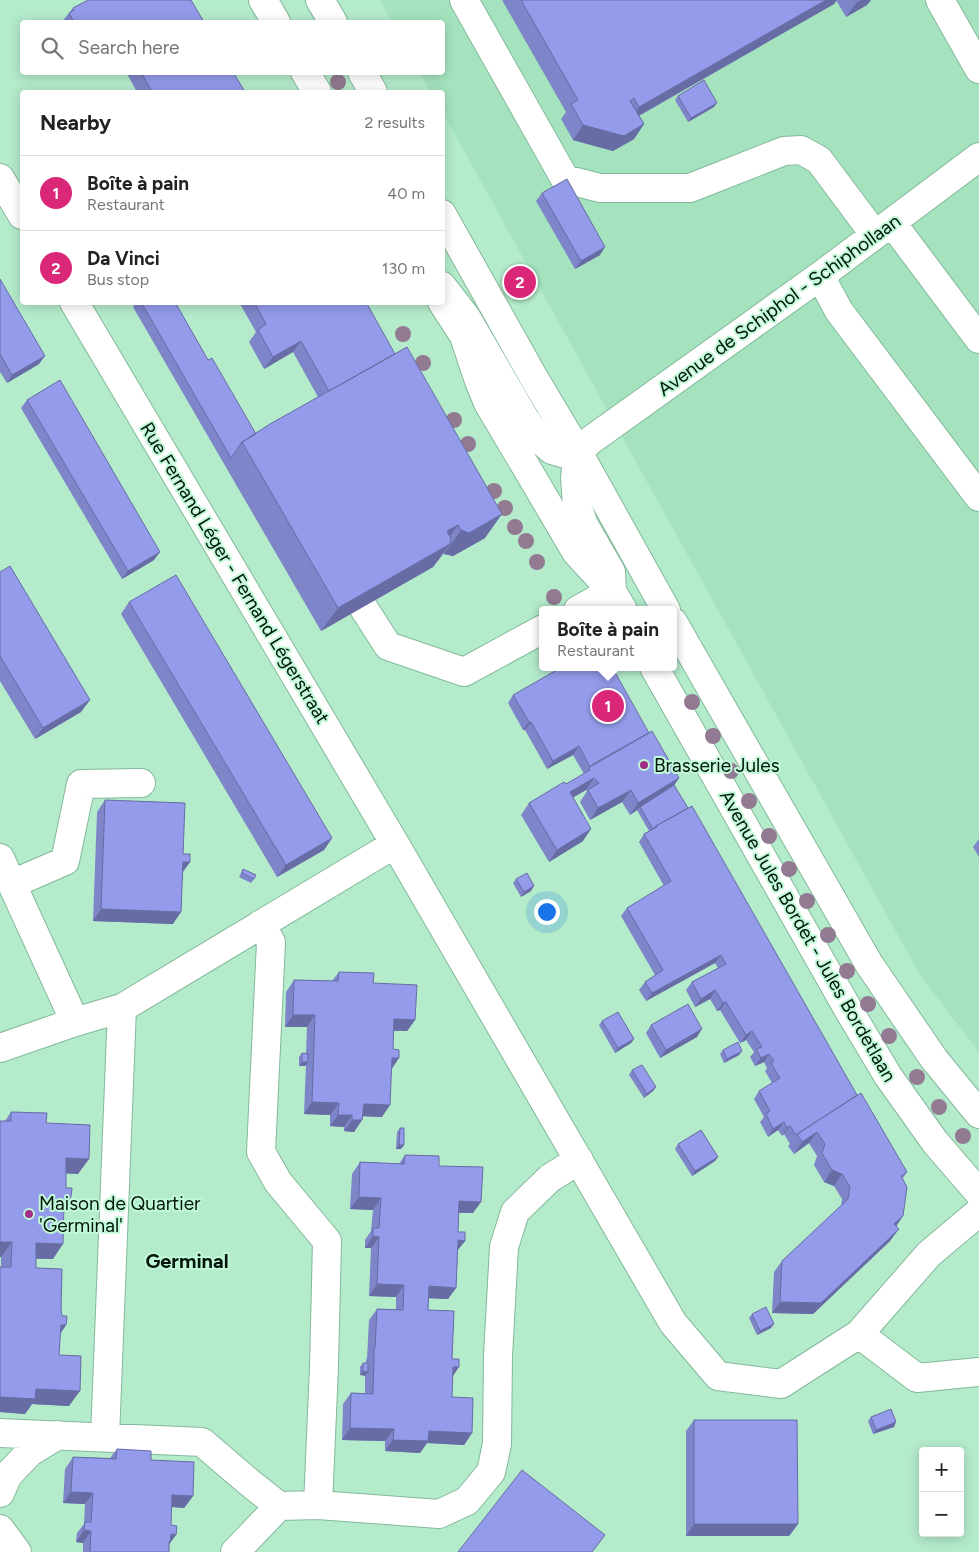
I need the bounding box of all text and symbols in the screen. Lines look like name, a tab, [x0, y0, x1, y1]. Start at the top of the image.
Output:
search box	[20, 20, 445, 75]
icon: search	[38, 34, 66, 62]
text: Search here	[78, 36, 180, 59]
text: Nearby	[40, 110, 111, 135]
text: 2 results	[365, 113, 425, 132]
text: Boîte à pain	[87, 172, 189, 195]
text: 1	[53, 184, 59, 203]
text: 40 m	[387, 184, 425, 203]
text: Restaurant	[87, 195, 165, 214]
street label: Avenue de Schiphol - Schiphollaan	[653, 209, 905, 401]
text: Da Vinci	[87, 247, 160, 270]
text: 2	[51, 259, 61, 278]
text: 130 m	[382, 259, 425, 278]
pin: 2	[504, 263, 536, 301]
text: Bus stop	[87, 270, 149, 289]
street label: Rue Fernand Léger - Fernand Légerstraat	[136, 418, 334, 728]
popup	[539, 606, 677, 671]
text: Boîte à pain	[557, 618, 659, 641]
text: Restaurant	[557, 641, 635, 660]
pin: 1	[592, 687, 624, 725]
place label: Brasserie Jules	[654, 754, 780, 777]
marker: Brasserie Jules	[638, 759, 650, 771]
street label: Avenue Jules Bordet - Jules Bordetlaan	[715, 786, 901, 1086]
your location	[534, 899, 560, 925]
place label: Maison de Quartier 'Germinal'	[39, 1192, 201, 1237]
marker: Maison de Quartier 'Germinal'	[23, 1208, 35, 1220]
district label: Germinal	[145, 1249, 229, 1273]
map controls	[919, 1447, 964, 1537]
button: +	[919, 1447, 964, 1492]
button: −	[919, 1492, 964, 1537]

